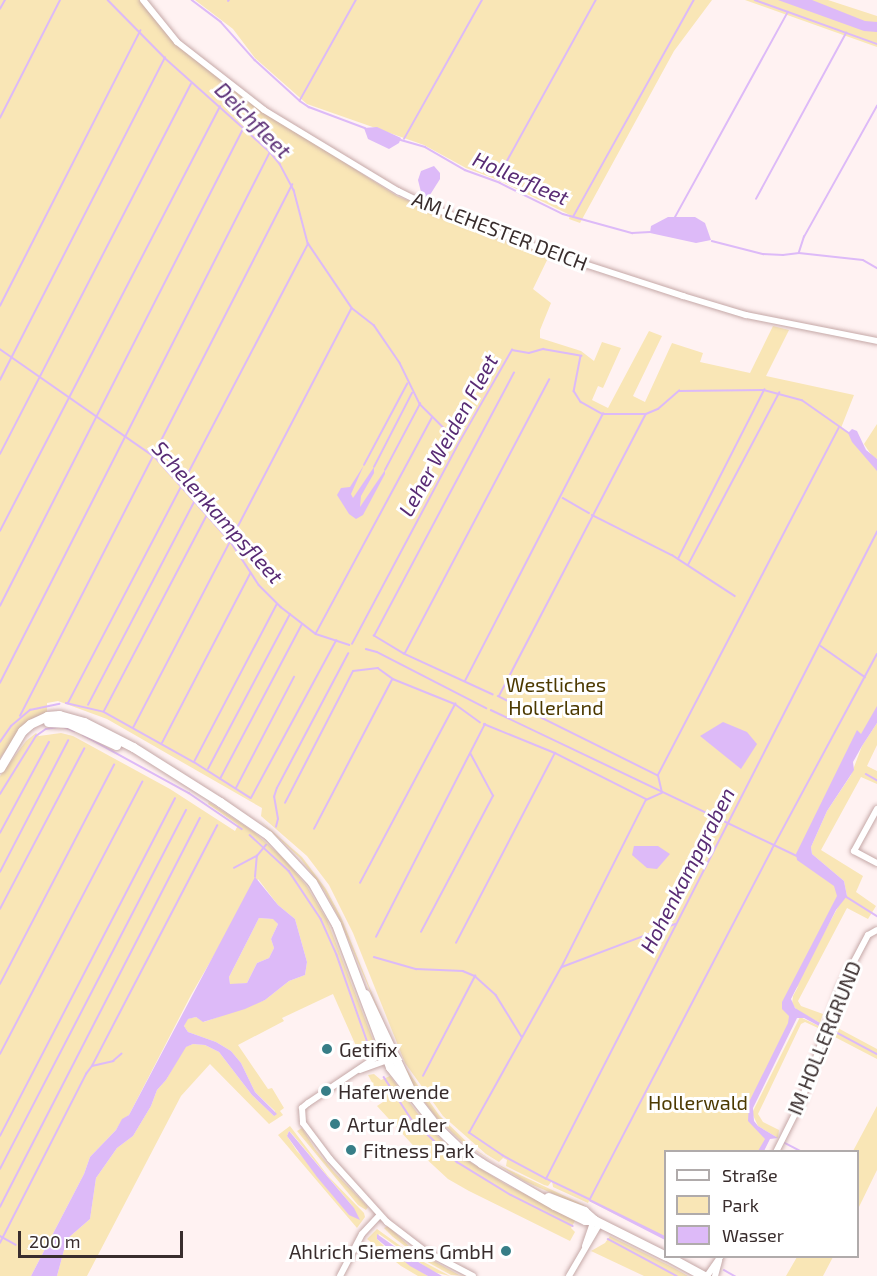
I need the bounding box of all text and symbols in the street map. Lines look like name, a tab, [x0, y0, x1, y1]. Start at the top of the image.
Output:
water label: Deichfleet	[210, 77, 296, 163]
water label: Hollerfleet	[469, 146, 573, 210]
street label: AM LEHESTER DEICH	[409, 187, 591, 275]
water label: Leher Weiden Fleet	[393, 349, 503, 521]
water label: Schelenkampsfleet	[147, 435, 289, 589]
park label: Westliches Hollerland	[506, 672, 606, 719]
water label: Hohenkampgraben	[634, 783, 740, 957]
street label: IM HOLLERGRUND	[782, 958, 866, 1118]
place label: Getifix	[339, 1037, 398, 1061]
marker: Getifix	[320, 1042, 334, 1056]
place label: Haferwende	[338, 1079, 450, 1103]
marker: Haferwende	[319, 1084, 333, 1098]
park label: Hollerwald	[648, 1090, 748, 1114]
place label: Artur Adler	[347, 1112, 448, 1136]
marker: Artur Adler	[328, 1117, 342, 1131]
place label: Fitness Park	[363, 1138, 474, 1162]
marker: Fitness Park	[344, 1143, 358, 1157]
legend	[664, 1150, 859, 1258]
text: Straße	[722, 1164, 778, 1186]
text: Park	[722, 1194, 759, 1216]
scale bar	[21, 1219, 186, 1257]
text: Wasser	[722, 1224, 784, 1246]
text: 200 m	[29, 1230, 81, 1252]
place label: Ahlrich Siemens GmbH	[289, 1239, 494, 1263]
marker: Ahlrich Siemens GmbH	[499, 1244, 513, 1258]

